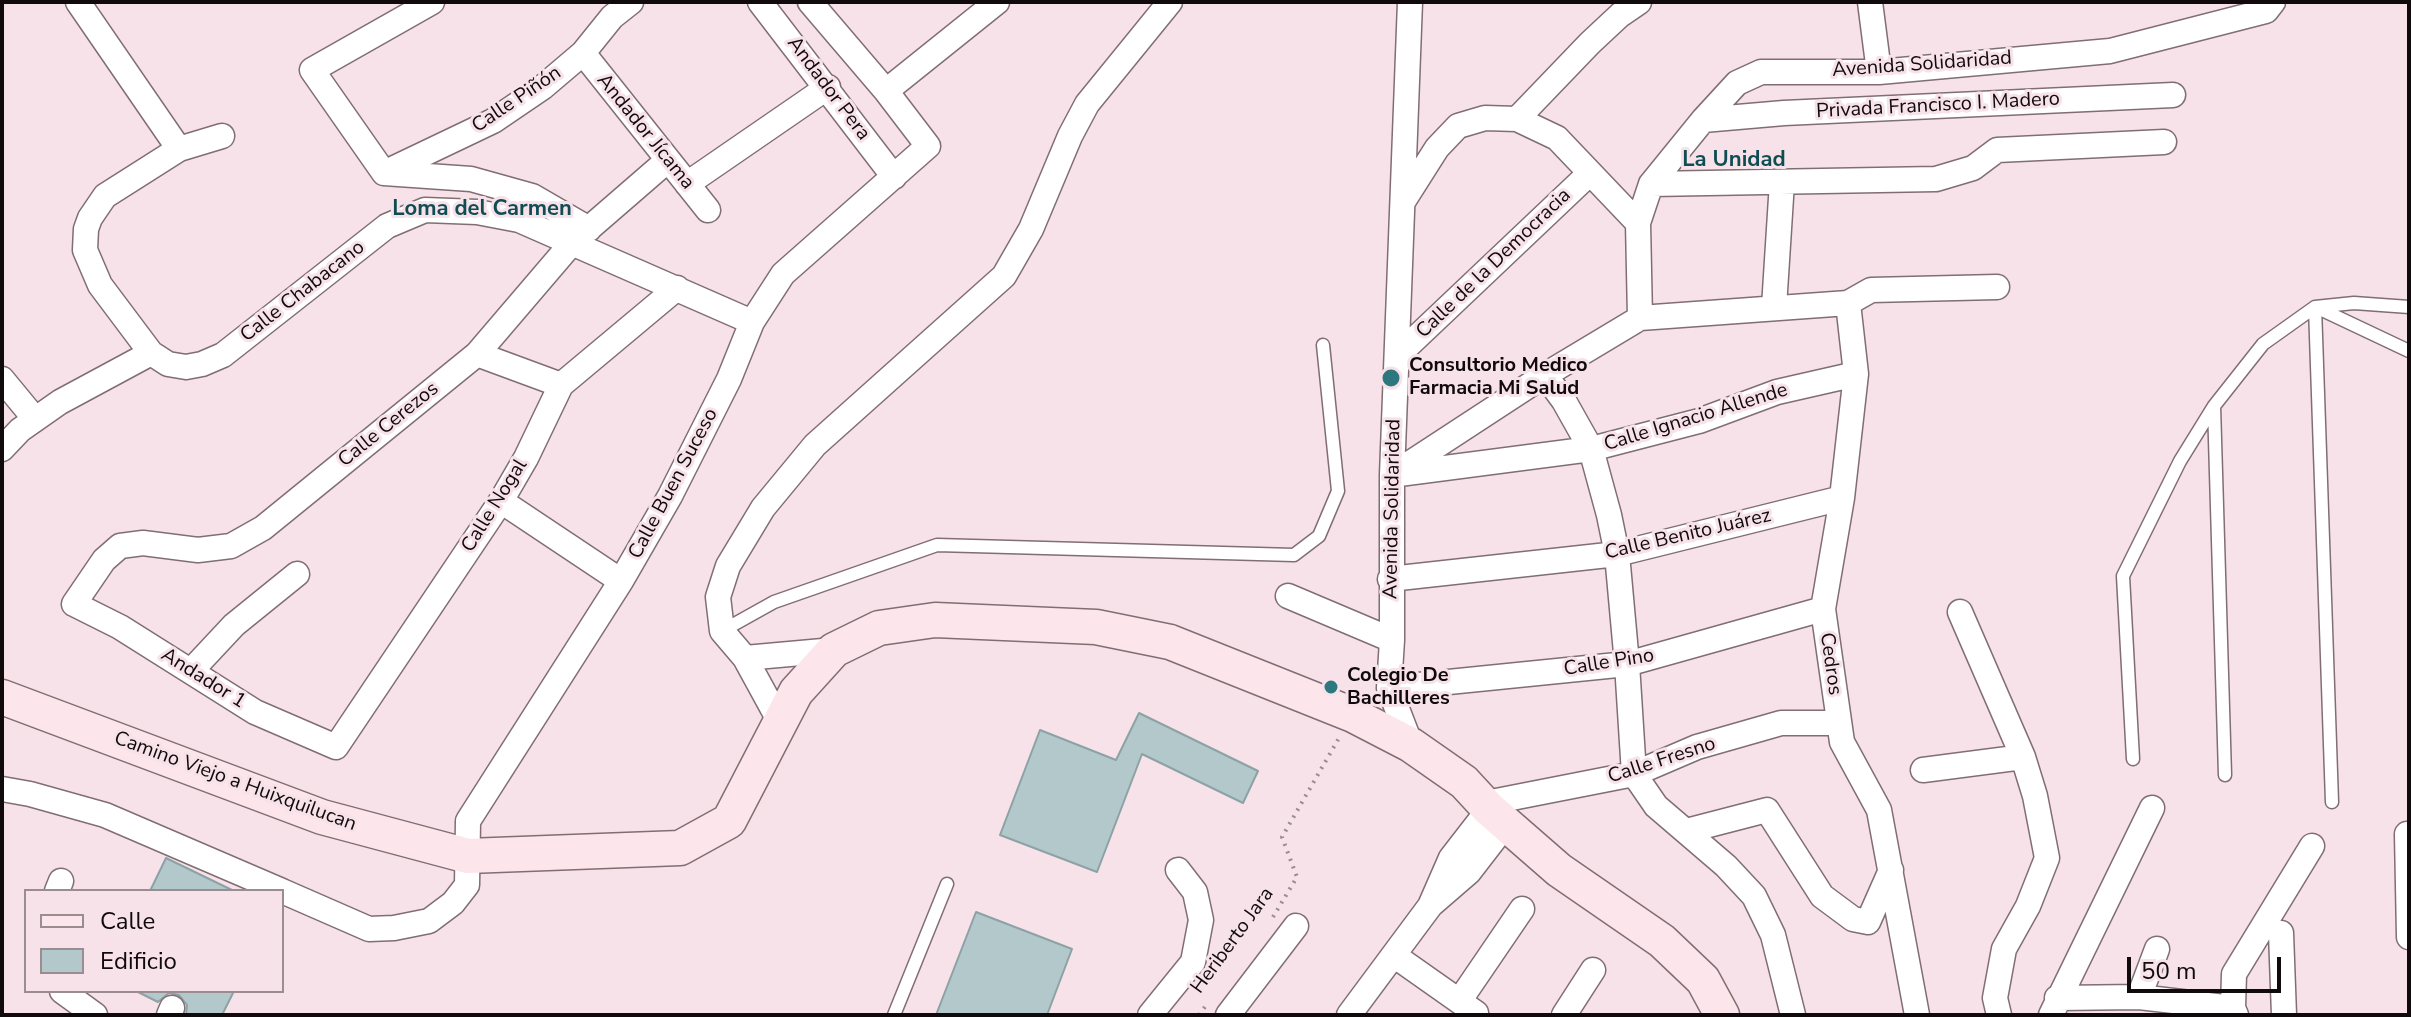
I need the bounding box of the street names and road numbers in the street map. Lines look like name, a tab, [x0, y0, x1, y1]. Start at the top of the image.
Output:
street label: Andador Pera	[781, 32, 875, 146]
street label: Avenida Solidaridad	[1831, 47, 2013, 83]
street label: Calle Piñón	[468, 61, 566, 139]
street label: Andador Jícama	[591, 69, 699, 195]
street label: Privada Francisco I. Madero	[1816, 88, 2060, 124]
street label: Calle de la Democracia	[1412, 184, 1576, 344]
street label: Calle Chabacano	[236, 236, 370, 348]
street label: Calle Cerezos	[334, 377, 444, 473]
street label: Calle Ignacio Allende	[1601, 379, 1791, 457]
street label: Calle Buen Suceso	[624, 405, 724, 563]
street label: Avenida Solidaridad	[1379, 419, 1407, 599]
street label: Calle Nogal	[457, 455, 533, 557]
street label: Calle Benito Juárez	[1603, 504, 1773, 566]
street label: Cedros	[1814, 631, 1846, 697]
street label: Andador 1	[156, 644, 250, 714]
street label: Calle Pino	[1562, 644, 1656, 682]
street label: Camino Viejo a Huixquilucan	[111, 727, 359, 837]
street label: Calle Fresno	[1605, 732, 1719, 790]
street label: Heriberto Jara	[1186, 883, 1280, 999]

